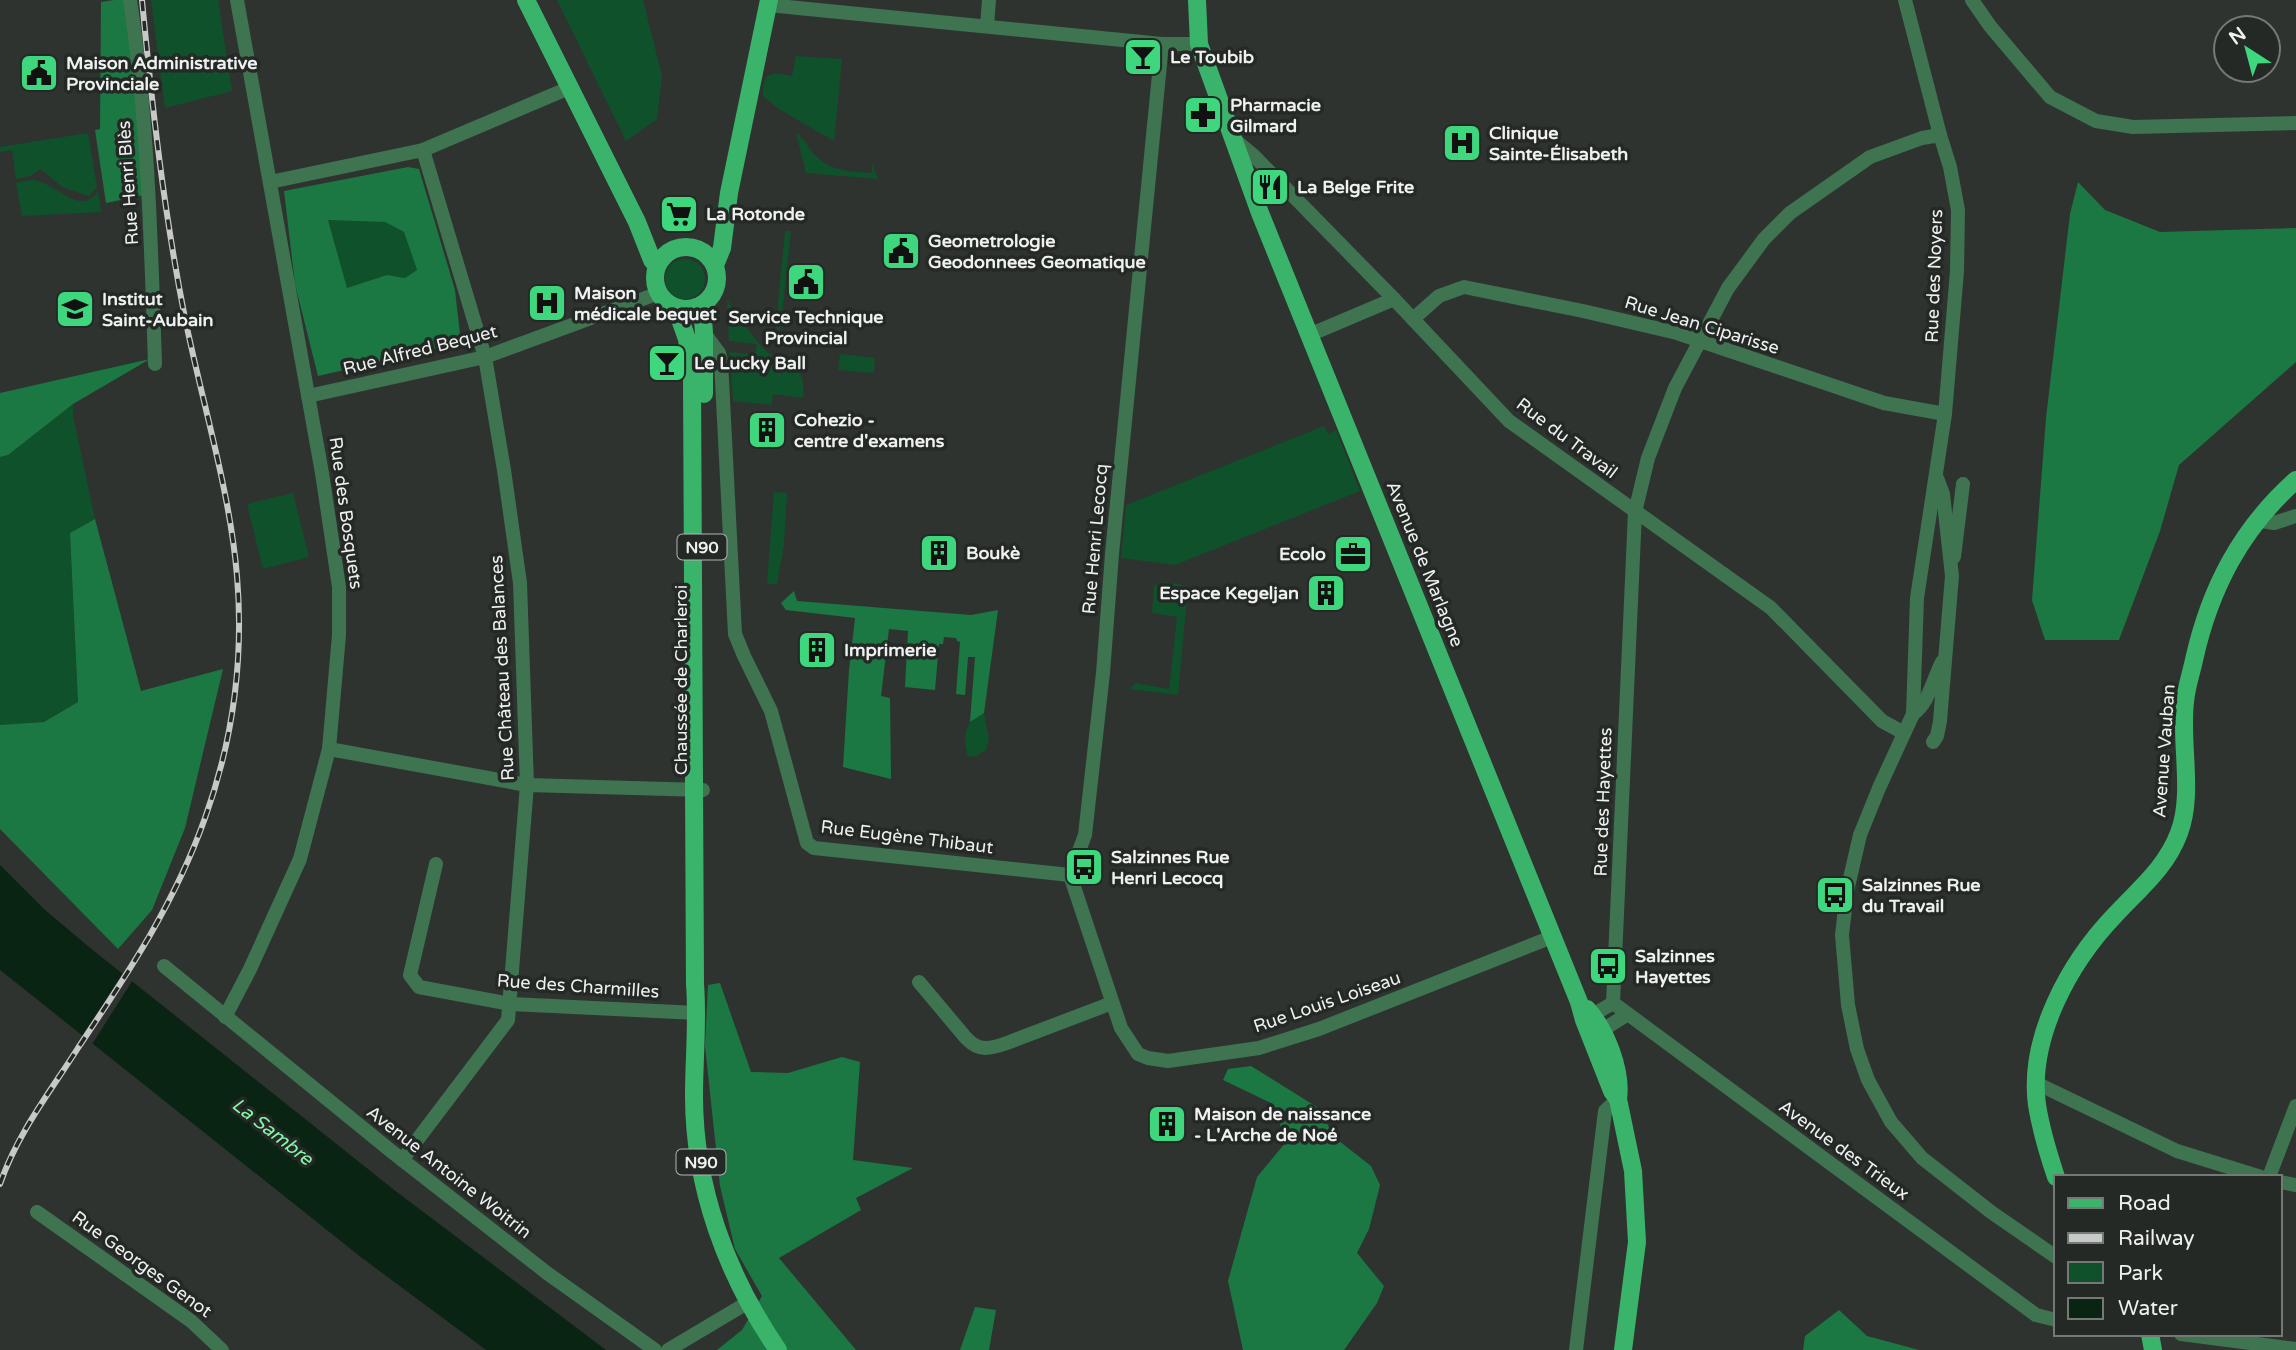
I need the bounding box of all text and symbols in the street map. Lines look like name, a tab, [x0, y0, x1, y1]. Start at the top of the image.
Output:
north arrow	[2212, 14, 2282, 84]
text: N	[2225, 23, 2250, 49]
bar icon: Le Toubib	[1122, 36, 1164, 78]
place label: Le Toubib	[1170, 46, 1254, 68]
public building icon: Maison Administrative Provinciale	[18, 52, 60, 94]
place label: Maison Administrative Provinciale	[66, 52, 257, 95]
pharmacy icon: Pharmacie Gilmard	[1182, 94, 1224, 136]
place label: Pharmacie Gilmard	[1230, 94, 1321, 137]
street label: Rue Henri Blès	[113, 120, 143, 246]
hospital icon: Clinique Sainte-Élisabeth	[1441, 122, 1483, 164]
place label: Clinique Sainte-Élisabeth	[1489, 122, 1628, 165]
restaurant icon: La Belge Frite	[1249, 166, 1291, 208]
place label: La Belge Frite	[1297, 176, 1414, 198]
supermarket icon: La Rotonde	[658, 193, 700, 235]
place label: La Rotonde	[706, 203, 805, 225]
street label: Rue des Noyers	[1921, 209, 1947, 343]
public building icon: Geometrologie Geodonnees Geomatique	[880, 230, 922, 272]
place label: Geometrologie Geodonnees Geomatique	[928, 230, 1146, 273]
public building icon: Service Technique Provincial	[785, 261, 827, 303]
hospital icon: Maison médicale bequet	[526, 282, 568, 324]
place label: Maison médicale bequet	[574, 282, 717, 325]
school or university icon: Institut Saint-Aubain	[54, 288, 96, 330]
place label: Institut Saint-Aubain	[102, 288, 213, 331]
street label: Rue Jean Ciparisse	[1622, 291, 1782, 359]
place label: Service Technique Provincial	[728, 306, 884, 349]
street label: Rue Alfred Bequet	[341, 320, 499, 380]
bar icon: Le Lucky Ball	[646, 342, 688, 384]
place label: Le Lucky Ball	[694, 352, 806, 374]
street label: Rue du Travail	[1512, 393, 1622, 483]
building icon: Cohezio - centre d'examens	[746, 409, 788, 451]
place label: Cohezio - centre d'examens	[794, 409, 945, 452]
street label: Rue des Bosquets	[324, 435, 368, 591]
street label: Rue Henri Lecocq	[1077, 463, 1113, 615]
street label: Avenue de Marlagne	[1382, 478, 1468, 650]
building icon: Boukè	[918, 532, 960, 574]
office icon: Ecolo	[1332, 533, 1374, 575]
road number: N90	[678, 534, 726, 560]
place label: Boukè	[966, 542, 1020, 564]
place label: Ecolo	[1279, 543, 1326, 565]
street label: Rue Château des Balances	[485, 555, 519, 781]
building icon: Espace Kegeljan	[1305, 572, 1347, 614]
place label: Espace Kegeljan	[1159, 582, 1299, 604]
street label: Chaussée de Charleroi	[670, 585, 692, 775]
building icon: Imprimerie	[796, 629, 838, 671]
place label: Imprimerie	[844, 639, 936, 661]
street label: Avenue Vauban	[2148, 683, 2180, 819]
street label: Rue des Hayettes	[1589, 727, 1617, 877]
street label: Rue Eugène Thibaut	[819, 815, 995, 859]
bus stop icon: Salzinnes Rue Henri Lecocq	[1063, 846, 1105, 888]
place label: Salzinnes Rue Henri Lecocq	[1111, 846, 1230, 889]
bus stop icon: Salzinnes Rue du Travail	[1814, 874, 1856, 916]
place label: Salzinnes Rue du Travail	[1862, 874, 1981, 917]
bus stop icon: Salzinnes Hayettes	[1587, 945, 1629, 987]
place label: Salzinnes Hayettes	[1635, 945, 1715, 988]
street label: Rue Louis Loiseau	[1250, 966, 1404, 1038]
street label: Rue des Charmilles	[496, 969, 660, 1003]
water label: La Sambre	[228, 1094, 318, 1171]
street label: Avenue des Trieux	[1774, 1095, 1914, 1205]
street label: Avenue Antoine Woitrin	[362, 1101, 536, 1243]
building icon: Maison de naissance - L'Arche de Noé	[1146, 1103, 1188, 1145]
place label: Maison de naissance - L'Arche de Noé	[1194, 1103, 1371, 1146]
road number: N90	[676, 1150, 726, 1174]
legend	[2054, 1175, 2282, 1336]
text: Road	[2118, 1191, 2171, 1216]
street label: Rue Georges Genot	[68, 1206, 216, 1322]
text: Railway	[2118, 1226, 2195, 1251]
text: Park	[2118, 1261, 2163, 1286]
text: Water	[2118, 1296, 2178, 1321]

